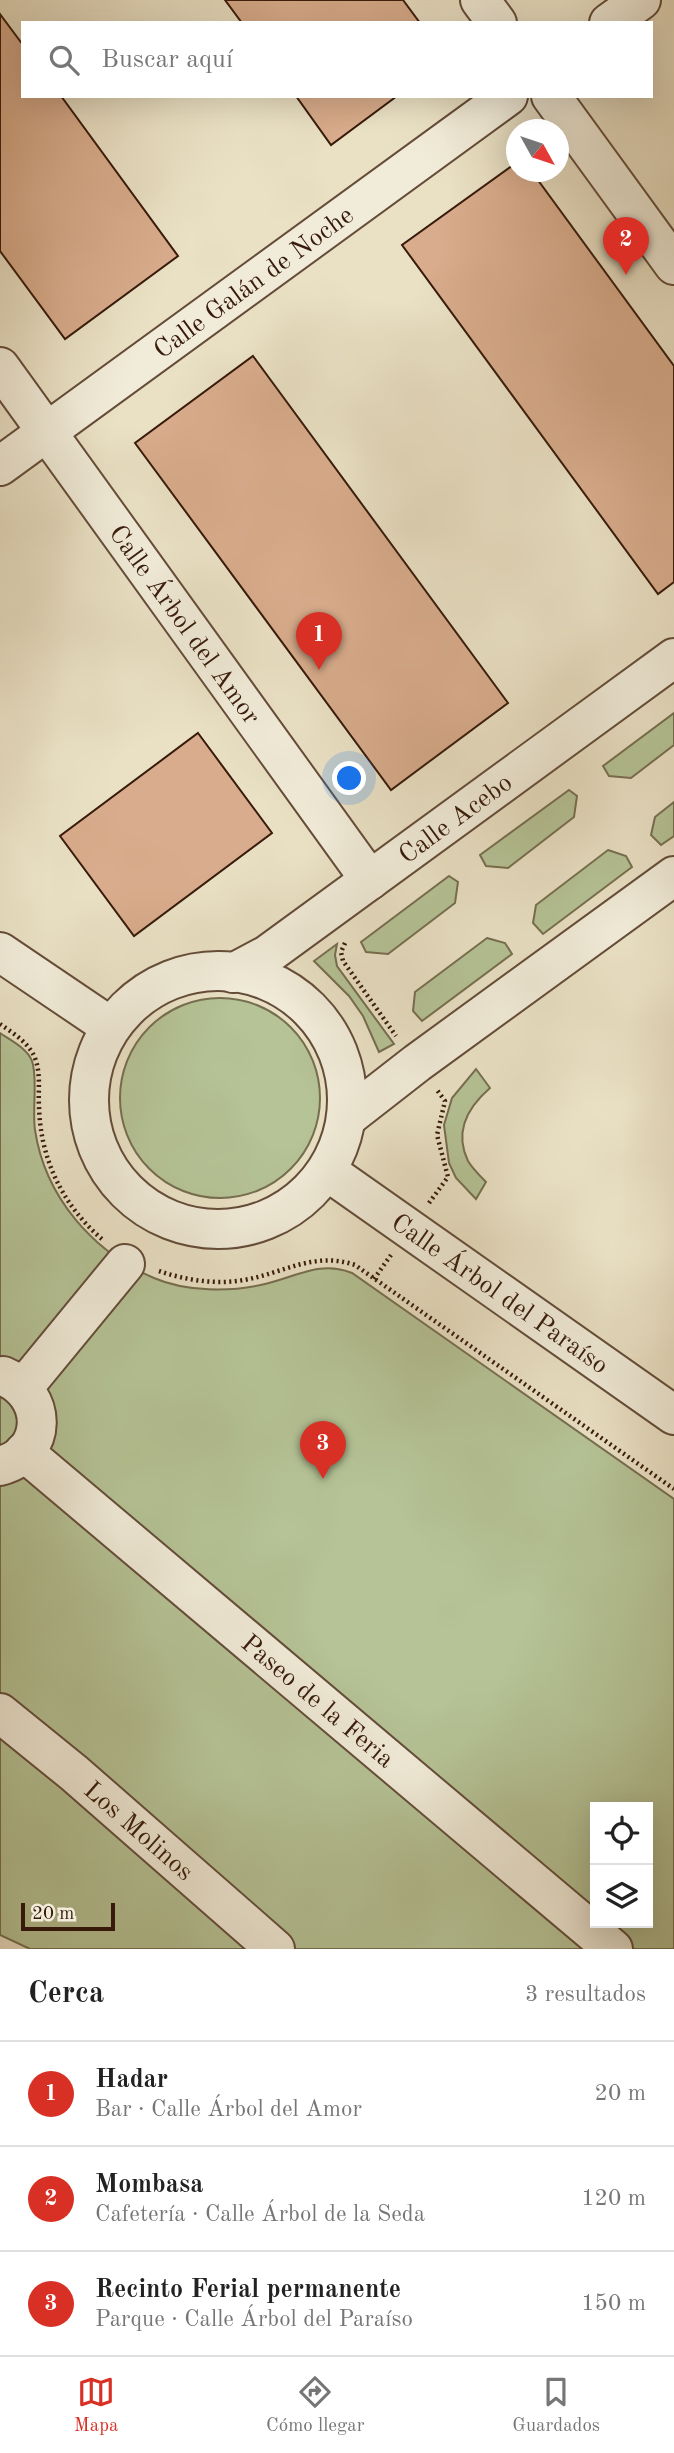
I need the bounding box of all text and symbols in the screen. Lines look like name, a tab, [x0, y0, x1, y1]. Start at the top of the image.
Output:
search box	[21, 21, 653, 98]
icon: search	[45, 41, 83, 79]
text: Buscar aquí	[101, 47, 233, 73]
north arrow	[506, 119, 569, 182]
street label: Calle Galán de Noche	[150, 202, 359, 364]
pin: 2	[603, 217, 649, 275]
street label: Calle Árbol del Amor	[103, 521, 264, 730]
pin: 1	[296, 612, 342, 670]
your location	[332, 761, 366, 795]
street label: Calle Acebo	[395, 770, 517, 869]
street label: Calle Árbol del Paraíso	[386, 1210, 613, 1380]
pin: 3	[300, 1421, 346, 1479]
street label: Paseo de la Feria	[236, 1630, 398, 1773]
street label: Los Molinos	[78, 1777, 198, 1886]
map controls	[590, 1802, 653, 1928]
button: locate	[590, 1802, 653, 1865]
button: layers	[590, 1865, 653, 1928]
scale bar	[21, 1900, 116, 1932]
text: 20 m	[32, 1905, 74, 1924]
text: Cerca	[28, 1979, 104, 2009]
text: 3 resultados	[525, 1983, 646, 2006]
text: Hadar	[95, 2067, 168, 2093]
text: 1	[44, 2082, 58, 2105]
text: 20 m	[595, 2082, 646, 2105]
text: Bar · Calle Árbol del Amor	[95, 2098, 362, 2121]
text: Mombasa	[95, 2172, 203, 2198]
text: 2	[44, 2187, 58, 2210]
text: 120 m	[581, 2187, 646, 2210]
text: Cafetería · Calle Árbol de la Seda	[95, 2203, 425, 2226]
text: Recinto Ferial permanente	[95, 2277, 401, 2303]
text: 3	[44, 2292, 58, 2315]
text: 150 m	[581, 2292, 646, 2315]
text: Parque · Calle Árbol del Paraíso	[95, 2308, 413, 2331]
tab: Mapa	[74, 2373, 118, 2438]
tab: Cómo llegar	[266, 2373, 365, 2438]
tab: Guardados	[512, 2373, 600, 2438]

